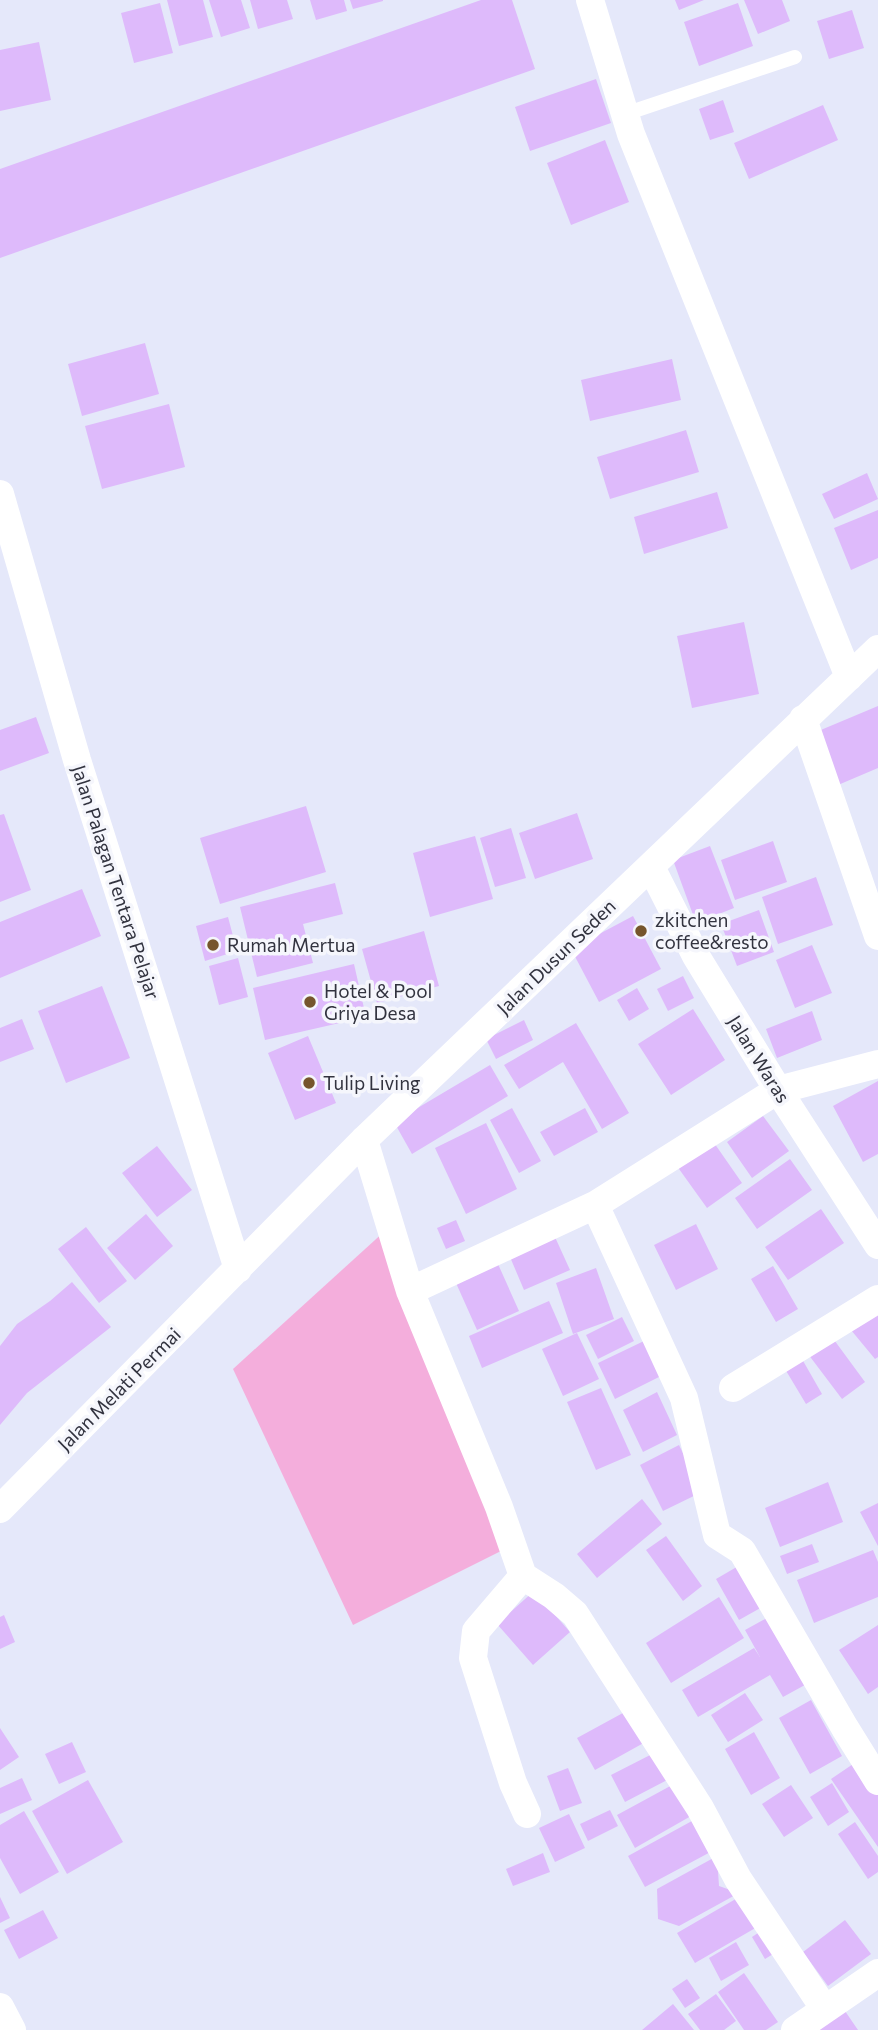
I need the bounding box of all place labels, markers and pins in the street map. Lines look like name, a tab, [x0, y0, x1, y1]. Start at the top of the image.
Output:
place label: zkitchen coffee&resto	[655, 908, 769, 953]
marker: zkitchen coffee&resto	[633, 923, 649, 939]
place label: Rumah Mertua	[227, 933, 355, 956]
marker: Rumah Mertua	[205, 937, 221, 953]
place label: Hotel & Pool Griya Desa	[324, 979, 432, 1024]
marker: Hotel & Pool Griya Desa	[302, 994, 318, 1010]
place label: Tulip Living	[323, 1071, 420, 1094]
marker: Tulip Living	[301, 1075, 317, 1091]

